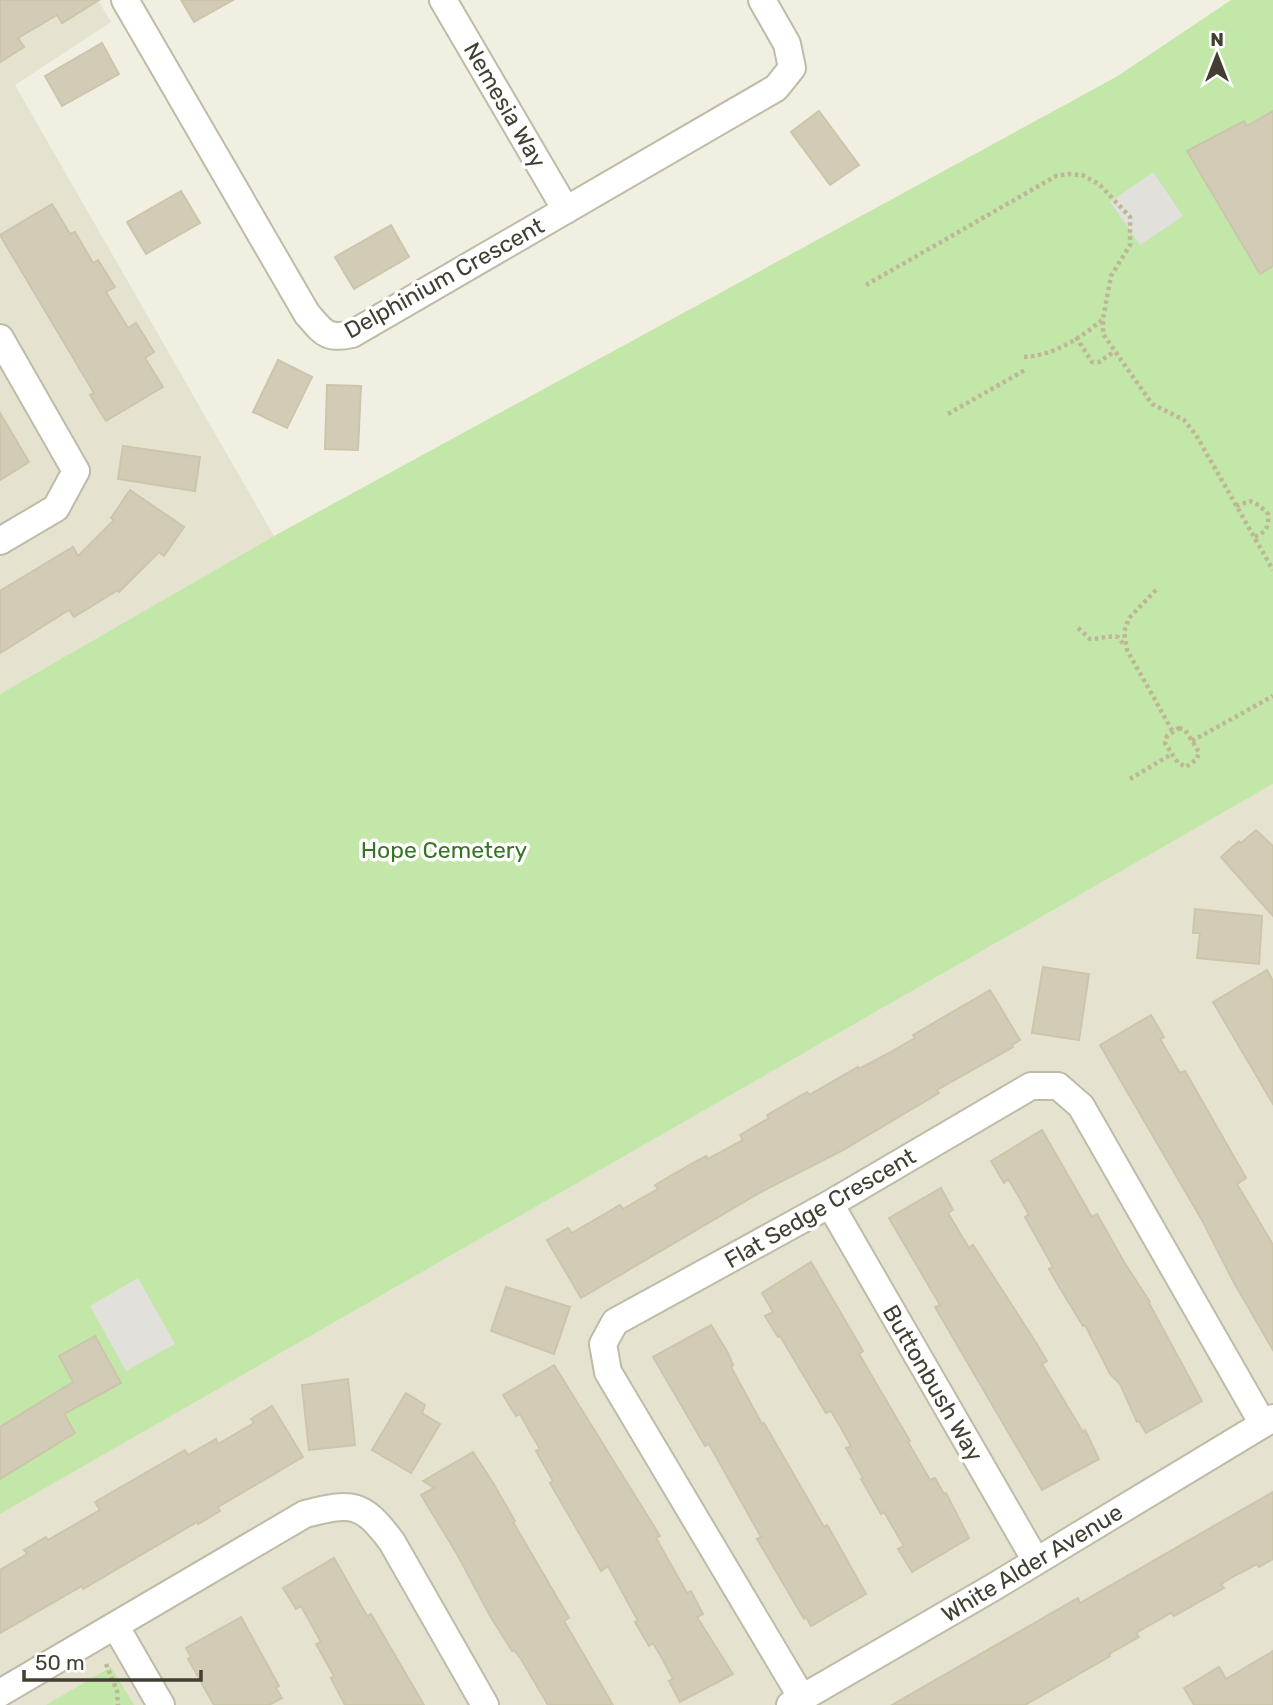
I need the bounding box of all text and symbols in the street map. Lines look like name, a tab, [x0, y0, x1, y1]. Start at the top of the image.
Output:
north arrow	[1182, 21, 1252, 91]
text: N	[1210, 28, 1224, 51]
street label: Nemesia Way	[458, 37, 552, 173]
street label: Delphinium Crescent	[339, 211, 549, 345]
park label: Hope Cemetery	[361, 836, 528, 864]
street label: Flat Sedge Crescent	[719, 1142, 921, 1274]
street label: Buttonbush Way	[877, 1300, 989, 1466]
street label: White Alder Avenue	[936, 1498, 1128, 1628]
scale bar	[24, 1638, 201, 1682]
text: 50 m	[35, 1650, 85, 1675]

